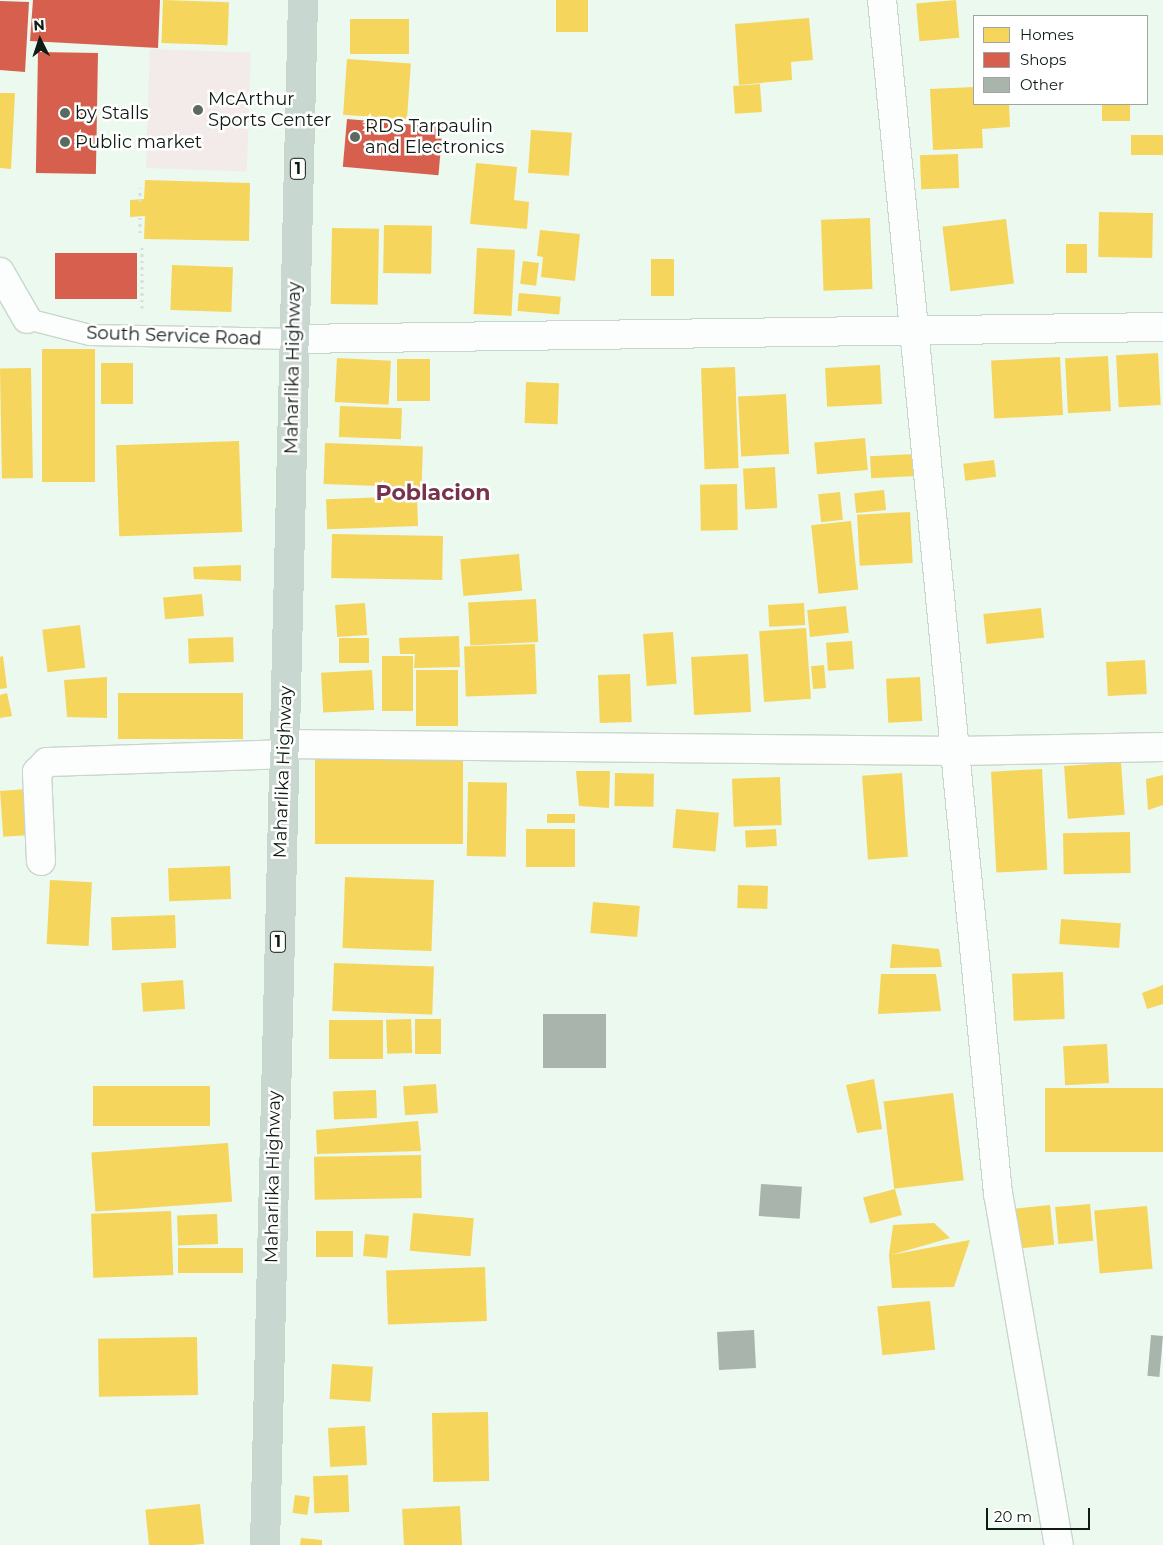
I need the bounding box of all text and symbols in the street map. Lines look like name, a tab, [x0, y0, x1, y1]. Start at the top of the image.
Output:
north arrow	[15, 15, 65, 65]
legend	[973, 15, 1148, 105]
text: N	[33, 16, 45, 34]
text: Homes	[1020, 25, 1074, 44]
text: Shops	[1020, 50, 1066, 69]
text: Other	[1020, 75, 1064, 94]
place label: McArthur Sports Center	[208, 89, 331, 132]
place label: by Stalls	[75, 102, 149, 124]
marker: McArthur Sports Center	[192, 104, 204, 116]
marker: by Stalls	[59, 107, 71, 119]
place label: RDS Tarpaulin and Electronics	[365, 116, 504, 158]
place label: Public market	[75, 131, 202, 153]
marker: RDS Tarpaulin and Electronics	[349, 131, 361, 143]
marker: Public market	[59, 136, 71, 148]
road number: 1	[289, 156, 307, 182]
street label: Maharlika Highway	[281, 282, 305, 454]
street label: South Service Road	[86, 322, 262, 350]
district label: Poblacion	[376, 480, 490, 506]
street label: Maharlika Highway	[269, 685, 297, 859]
road number: 1	[269, 929, 287, 956]
street label: Maharlika Highway	[261, 1091, 285, 1263]
scale bar	[988, 1498, 1092, 1530]
text: 20 m	[994, 1507, 1032, 1526]

